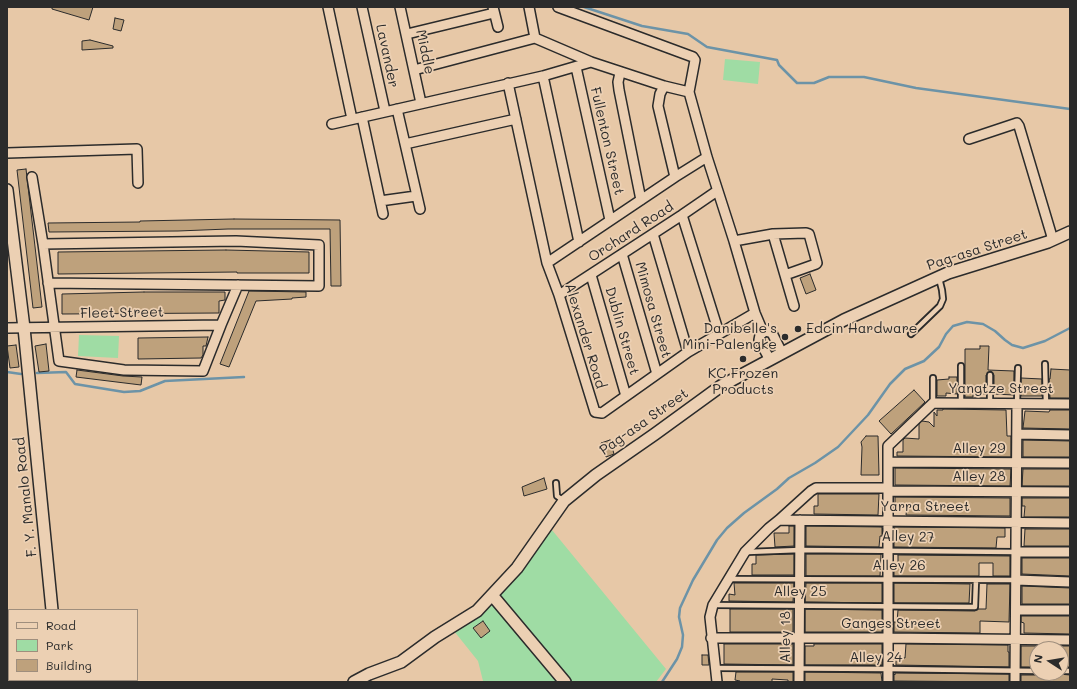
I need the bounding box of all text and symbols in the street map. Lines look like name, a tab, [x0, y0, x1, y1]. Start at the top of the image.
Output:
street label: Lavander	[372, 23, 402, 89]
street label: Middle	[412, 28, 438, 76]
street label: Fullenton Street	[586, 85, 628, 197]
street label: Orchard Road	[585, 198, 677, 266]
street label: Pag-asa Street	[925, 226, 1029, 274]
street label: Mimosa Street	[631, 260, 675, 360]
street label: Alexander Road	[561, 281, 609, 391]
street label: Dublin Street	[601, 285, 643, 377]
street label: Fleet Street	[80, 304, 164, 322]
place label: Danibelle's Mini-Palengke	[682, 321, 777, 354]
place label: Edcin Hardware	[806, 321, 918, 337]
marker: Edcin Hardware	[793, 324, 803, 334]
marker: Danibelle's Mini-Palengke	[780, 332, 790, 342]
marker: KC Frozen Products	[738, 354, 748, 364]
place label: KC Frozen Products	[708, 366, 778, 398]
street label: Yangtze Street	[948, 381, 1054, 397]
street label: Pag-asa Street	[596, 385, 692, 459]
street label: F. Y. Manalo Road	[11, 436, 41, 558]
street label: Alley 29	[952, 441, 1006, 457]
street label: Alley 28	[952, 469, 1006, 485]
street label: Yarra Street	[880, 499, 970, 515]
street label: Alley 27	[881, 528, 935, 546]
street label: Alley 26	[872, 558, 926, 574]
street label: Alley 25	[773, 584, 827, 600]
legend	[8, 609, 138, 681]
street label: Alley 18	[778, 611, 794, 663]
street label: Ganges Street	[841, 616, 941, 632]
text: Road	[46, 617, 76, 633]
text: Park	[46, 637, 73, 653]
north arrow	[1029, 641, 1069, 681]
street label: Alley 24	[849, 650, 903, 666]
text: N	[1030, 653, 1046, 664]
text: Building	[46, 657, 92, 673]

